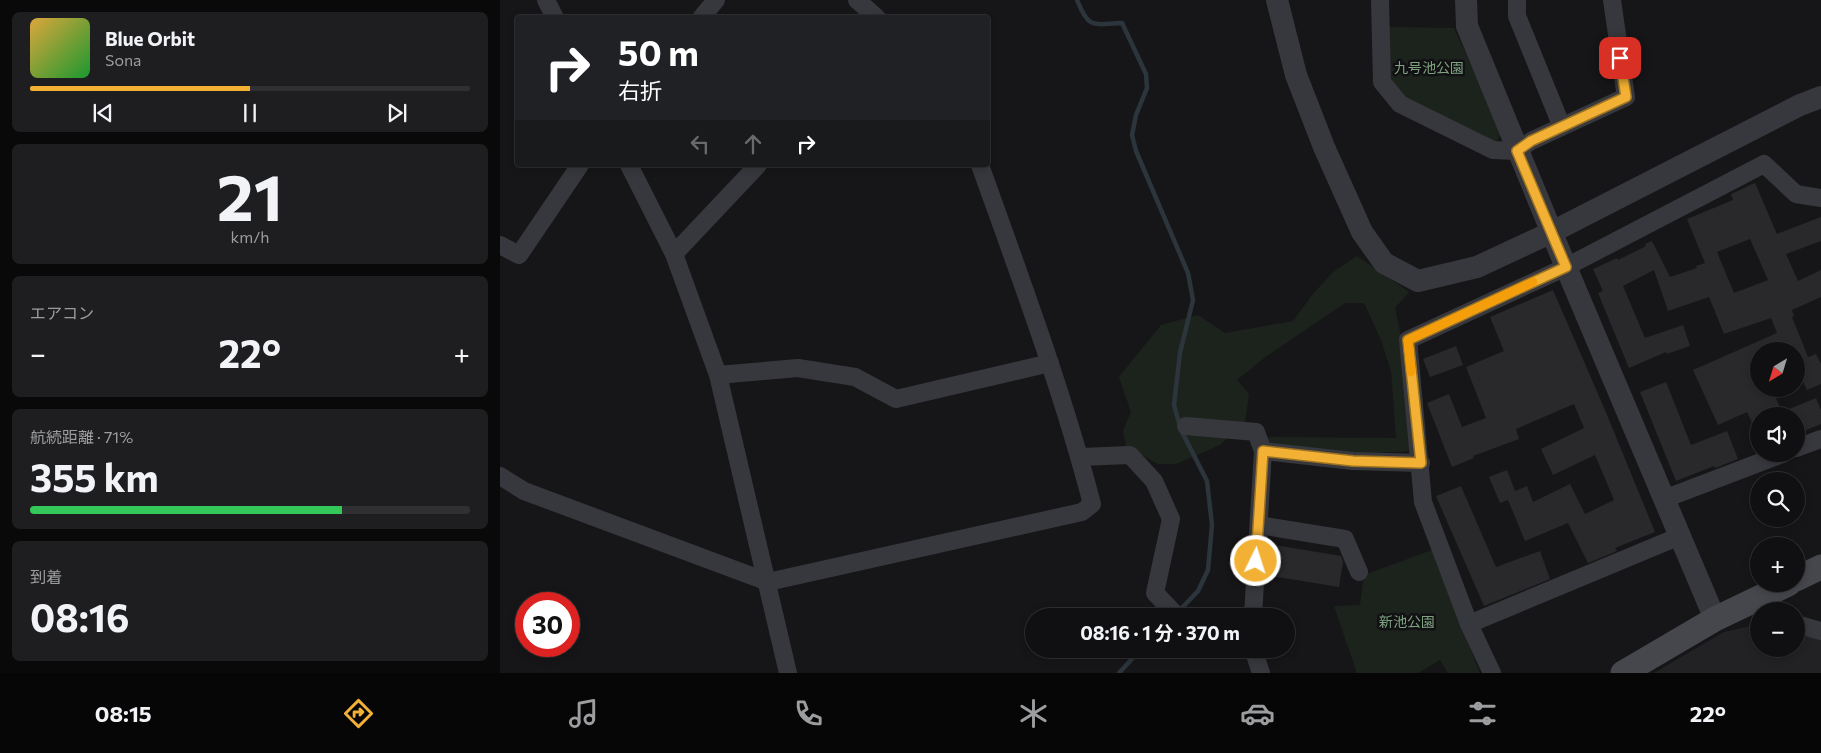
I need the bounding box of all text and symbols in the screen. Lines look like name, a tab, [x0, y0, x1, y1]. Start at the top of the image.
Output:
text: Blue Orbit	[105, 27, 195, 50]
text: 50 m	[618, 30, 699, 73]
icon: right	[535, 35, 600, 100]
pin	[1599, 37, 1641, 79]
icon: arrive	[1606, 44, 1634, 72]
text: Sona	[105, 50, 141, 69]
park label: 九号池公園	[1394, 59, 1464, 76]
text: 右折	[618, 77, 662, 104]
icon: previous	[89, 99, 117, 127]
icon: pause	[236, 99, 264, 127]
icon: next	[383, 99, 411, 127]
icon: left	[686, 130, 714, 158]
icon: ahead	[739, 130, 767, 158]
icon: right	[792, 130, 820, 158]
text: 21	[217, 155, 283, 234]
text: km/h	[231, 227, 269, 246]
text: エアコン	[30, 303, 94, 322]
text: 22°	[218, 329, 281, 376]
text: −	[30, 336, 46, 370]
text: +	[454, 336, 470, 370]
north arrow	[1750, 342, 1805, 398]
map controls	[1750, 342, 1805, 657]
button: sound	[1750, 407, 1805, 462]
text: 航続距離 · 71%	[30, 427, 133, 446]
text: 355 km	[30, 453, 159, 500]
button: search	[1750, 472, 1805, 527]
position arrow	[1229, 534, 1281, 586]
button: +	[1750, 537, 1805, 592]
text: 到着	[30, 567, 62, 586]
speed limit sign: 30	[515, 592, 580, 657]
text: 08:16	[30, 593, 129, 640]
button: −	[1750, 602, 1805, 657]
park label: 新池公園	[1379, 613, 1435, 630]
text: 08:16 · 1 分 · 370 m	[1080, 621, 1240, 644]
icon: directions	[341, 696, 376, 731]
icon: music	[566, 696, 601, 731]
icon: phone	[791, 696, 826, 731]
icon: climate	[1016, 696, 1051, 731]
icon: car	[1240, 696, 1275, 731]
icon: filters	[1465, 696, 1500, 731]
text: 08:15	[95, 700, 152, 727]
text: 22°	[1690, 700, 1726, 727]

